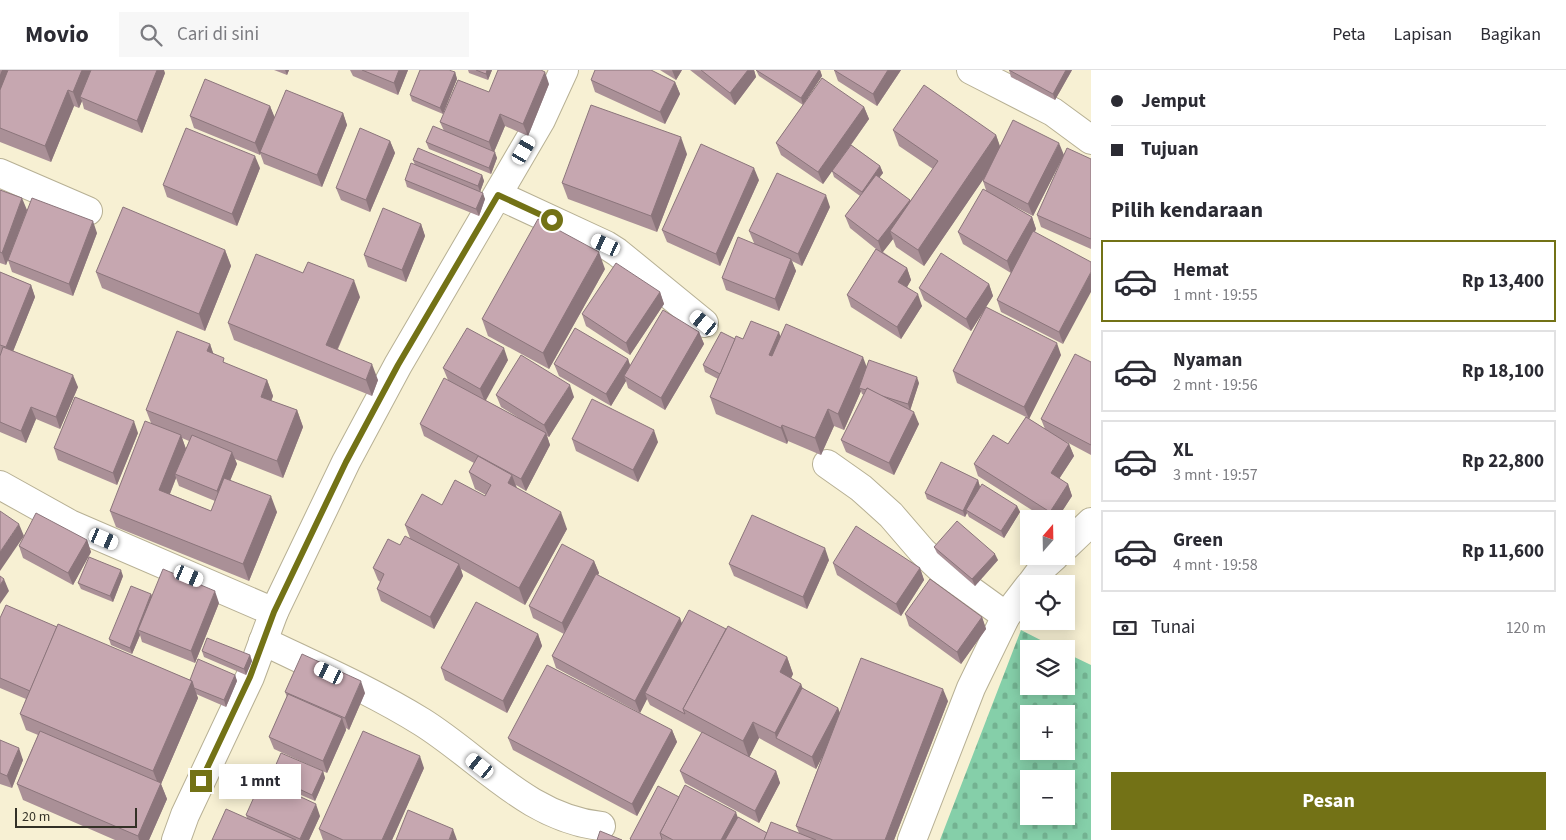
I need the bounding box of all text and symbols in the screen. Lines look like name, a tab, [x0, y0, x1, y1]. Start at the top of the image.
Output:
search box	[119, 12, 469, 57]
text: Movio	[25, 17, 89, 52]
icon: search	[137, 21, 165, 49]
text: Cari di sini	[177, 21, 259, 48]
text: Peta	[1332, 22, 1365, 47]
text: Lapisan	[1393, 22, 1452, 47]
text: Bagikan	[1480, 22, 1541, 47]
text: Jemput	[1141, 88, 1206, 115]
car	[510, 133, 537, 167]
text: Tujuan	[1141, 136, 1199, 163]
text: Pilih kendaraan	[1111, 194, 1263, 226]
route start	[541, 209, 563, 231]
car	[589, 232, 622, 258]
text: Hemat	[1173, 257, 1229, 284]
icon: car	[1113, 259, 1158, 304]
text: Rp 13,400	[1462, 268, 1544, 295]
text: 1 mnt · 19:55	[1173, 284, 1258, 306]
car	[687, 308, 720, 338]
text: Nyaman	[1173, 347, 1242, 374]
icon: car	[1113, 349, 1158, 394]
text: Rp 18,100	[1462, 358, 1544, 385]
text: 2 mnt · 19:56	[1173, 374, 1258, 396]
text: XL	[1173, 437, 1194, 464]
icon: car	[1113, 439, 1158, 484]
text: Rp 22,800	[1462, 448, 1544, 475]
text: 3 mnt · 19:57	[1173, 464, 1258, 486]
north arrow	[1020, 510, 1075, 565]
map controls	[1020, 510, 1075, 825]
car	[87, 526, 120, 552]
text: Green	[1173, 527, 1223, 554]
icon: car	[1113, 529, 1158, 574]
text: Rp 11,600	[1462, 538, 1544, 565]
text: 4 mnt · 19:58	[1173, 554, 1258, 576]
car	[172, 563, 205, 589]
button: locate	[1020, 575, 1075, 630]
icon: cash	[1111, 614, 1139, 642]
text: Tunai	[1151, 614, 1195, 641]
text: 120 m	[1506, 617, 1546, 639]
button: layers	[1020, 640, 1075, 695]
car	[312, 660, 345, 686]
button: +	[1020, 705, 1075, 760]
car	[463, 751, 496, 781]
callout: 1 mnt	[218, 764, 301, 798]
route end	[190, 770, 212, 792]
text: 1 mnt	[240, 770, 280, 792]
button: −	[1020, 770, 1075, 825]
button: Pesan	[1111, 772, 1546, 830]
scale bar	[15, 805, 138, 828]
text: 20 m	[22, 807, 50, 827]

